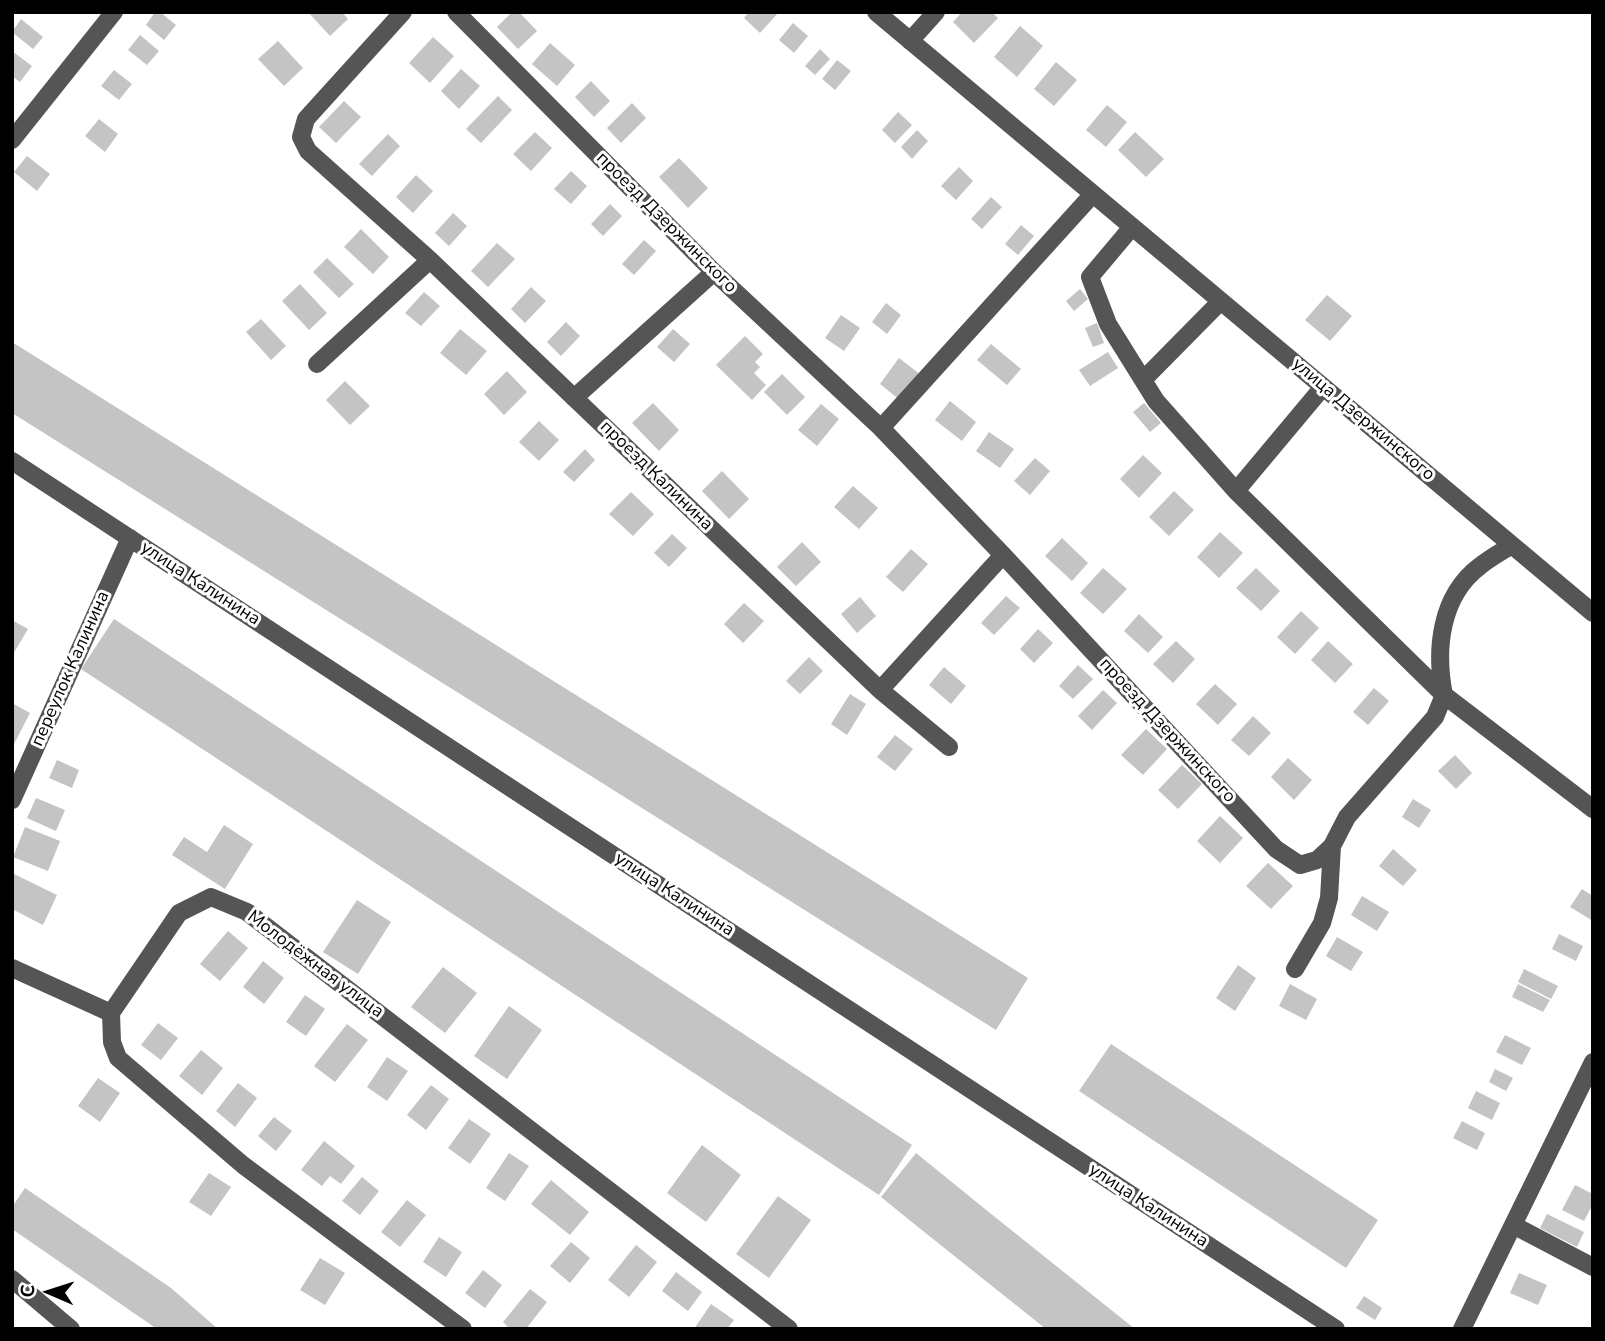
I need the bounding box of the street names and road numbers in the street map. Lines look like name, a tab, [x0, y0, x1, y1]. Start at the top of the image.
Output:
street label: проезд Дзержинского	[591, 148, 741, 298]
street label: улица Дзержинского	[1287, 354, 1439, 486]
street label: проезд Калинина	[595, 416, 717, 536]
street label: улица Калинина	[136, 537, 264, 631]
street label: переулок Калинина	[27, 588, 115, 750]
street label: проезд Дзержинского	[1094, 654, 1240, 808]
street label: улица Калинина	[610, 848, 738, 942]
street label: Молодёжная улица	[243, 907, 387, 1023]
street label: улица Калинина	[1084, 1159, 1212, 1253]

